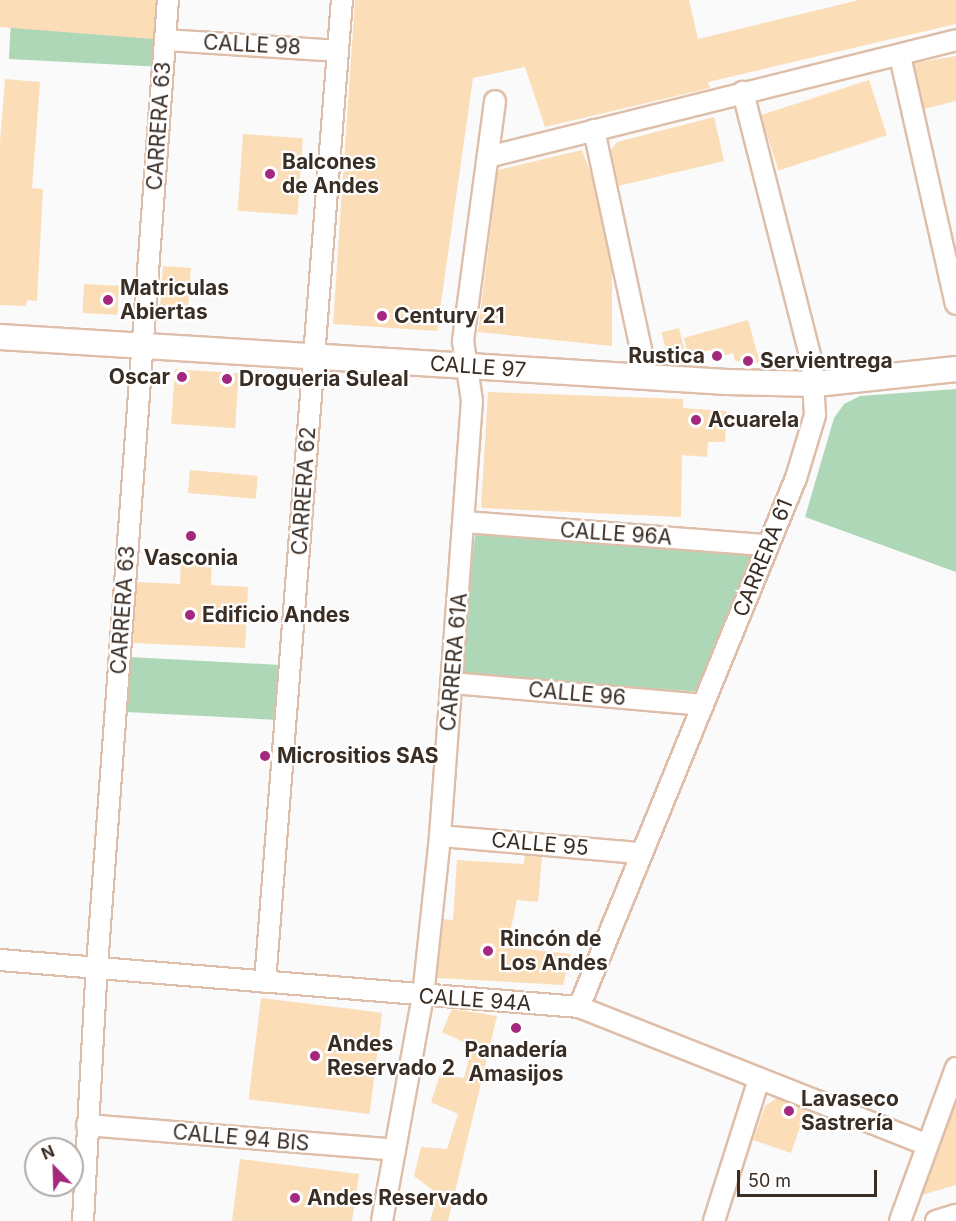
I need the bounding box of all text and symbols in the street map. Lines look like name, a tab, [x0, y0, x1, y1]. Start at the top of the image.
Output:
street label: CALLE 98	[203, 30, 301, 60]
street label: CARRERA 63	[142, 61, 176, 191]
place label: Balcones de Andes	[282, 149, 379, 199]
marker: Balcones de Andes	[263, 167, 277, 181]
place label: Matriculas Abiertas	[120, 275, 229, 325]
marker: Matriculas Abiertas	[101, 293, 115, 307]
place label: Century 21	[394, 303, 505, 329]
marker: Century 21	[375, 309, 389, 323]
place label: Rustica	[628, 343, 705, 369]
place label: Servientrega	[760, 348, 893, 374]
marker: Rustica	[710, 349, 724, 363]
street label: CALLE 97	[429, 351, 527, 383]
marker: Servientrega	[741, 354, 755, 368]
place label: Oscar	[109, 364, 170, 390]
place label: Drogueria Suleal	[239, 366, 409, 392]
marker: Oscar	[175, 370, 189, 384]
marker: Drogueria Suleal	[220, 372, 234, 386]
place label: Acuarela	[708, 407, 799, 433]
marker: Acuarela	[689, 413, 703, 427]
street label: CARRERA 62	[287, 426, 321, 556]
street label: CARRERA 61	[728, 496, 798, 620]
street label: CALLE 96A	[559, 518, 673, 550]
marker: Vasconia	[184, 529, 198, 543]
street label: CARRERA 63	[106, 545, 140, 675]
place label: Vasconia	[144, 545, 238, 571]
street label: CARRERA 61A	[435, 592, 473, 732]
place label: Edificio Andes	[202, 602, 350, 628]
marker: Edificio Andes	[183, 608, 197, 622]
street label: CALLE 96	[527, 677, 627, 711]
place label: Micrositios SAS	[277, 743, 439, 769]
marker: Micrositios SAS	[258, 749, 272, 763]
street label: CALLE 95	[490, 827, 590, 861]
place label: Rincón de Los Andes	[500, 926, 608, 976]
marker: Rincón de Los Andes	[481, 944, 495, 958]
street label: CALLE 94A	[418, 983, 532, 1017]
marker: Panadería Amasijos	[509, 1021, 523, 1035]
place label: Andes Reservado 2	[327, 1031, 455, 1081]
place label: Panadería Amasijos	[464, 1037, 568, 1087]
marker: Andes Reservado 2	[308, 1049, 322, 1063]
place label: Lavaseco Sastrería	[801, 1086, 899, 1136]
marker: Lavaseco Sastrería	[782, 1104, 796, 1118]
street label: CALLE 94 BIS	[172, 1119, 310, 1157]
north arrow	[24, 1137, 84, 1197]
text: N	[38, 1141, 57, 1164]
scale bar	[740, 1158, 880, 1196]
text: 50 m	[748, 1170, 791, 1191]
place label: Andes Reservado	[307, 1185, 488, 1211]
marker: Andes Reservado	[288, 1191, 302, 1205]

